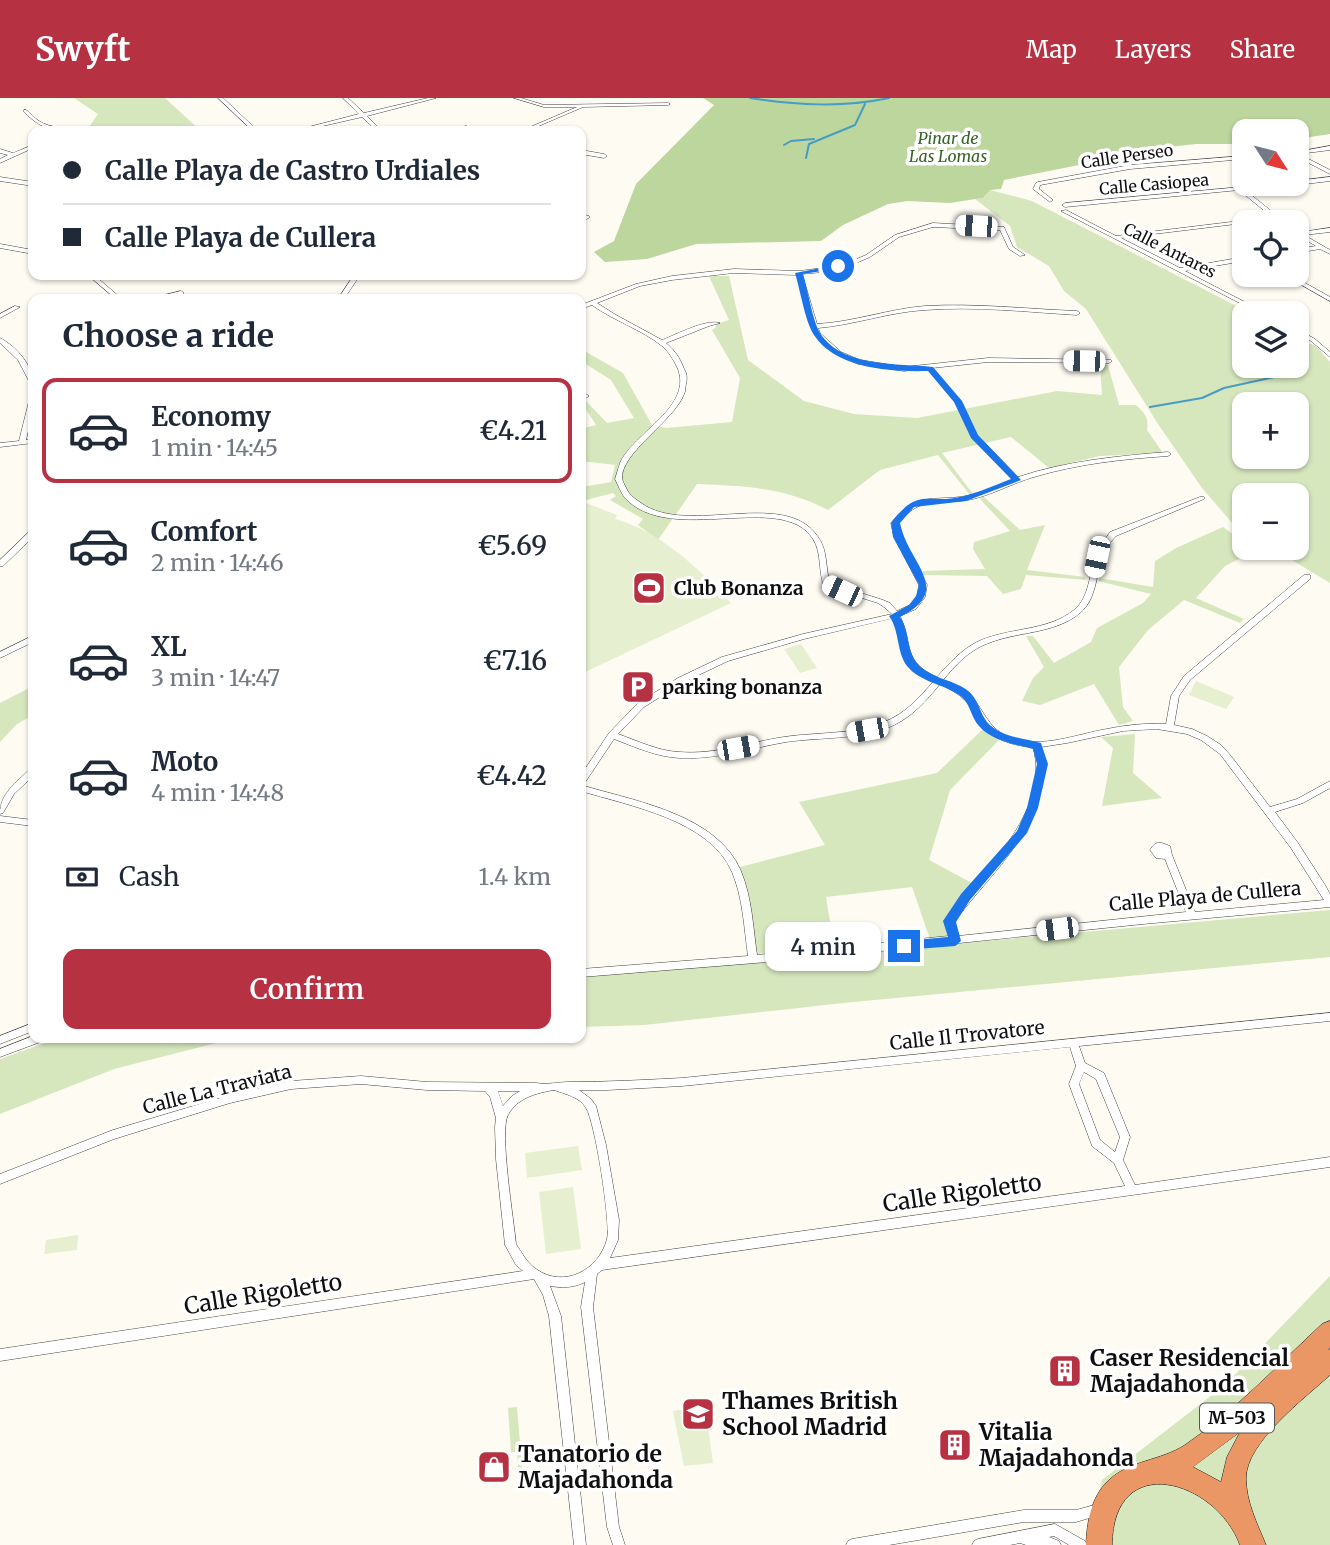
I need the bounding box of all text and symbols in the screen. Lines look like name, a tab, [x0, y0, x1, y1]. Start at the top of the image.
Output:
text: Swyft	[35, 29, 130, 70]
text: Map	[1026, 34, 1077, 65]
text: Layers	[1115, 34, 1191, 65]
text: Share	[1229, 34, 1295, 65]
north arrow	[1232, 119, 1309, 196]
map controls	[1232, 119, 1309, 560]
park label: Pinar de Las Lomas	[909, 128, 987, 166]
street label: Calle Perseo	[1080, 140, 1174, 172]
text: Calle Playa de Castro Urdiales	[105, 154, 480, 187]
street label: Calle Casiopea	[1098, 169, 1210, 199]
button: locate	[1232, 210, 1309, 287]
car	[955, 214, 998, 238]
street label: Calle Antares	[1120, 218, 1220, 282]
text: Calle Playa de Cullera	[105, 221, 376, 254]
route start	[822, 250, 854, 282]
button: layers	[1232, 301, 1309, 378]
text: Choose a ride	[63, 316, 274, 356]
car	[1063, 350, 1106, 372]
button: +	[1232, 392, 1309, 469]
icon: car	[67, 399, 130, 462]
text: Economy	[151, 400, 271, 433]
text: €4.21	[479, 414, 547, 447]
text: 1 min · 14:45	[151, 433, 278, 462]
button: −	[1232, 483, 1309, 560]
icon: car	[67, 514, 130, 577]
text: Comfort	[151, 515, 257, 548]
text: €5.69	[477, 529, 547, 562]
car	[1083, 534, 1112, 580]
text: 2 min · 14:46	[151, 548, 284, 577]
sports icon: Club Bonanza	[630, 569, 668, 607]
car	[819, 573, 866, 609]
place label: Club Bonanza	[674, 576, 804, 600]
icon: car	[67, 629, 130, 692]
text: XL	[151, 630, 187, 663]
text: €7.16	[483, 644, 547, 677]
text: 3 min · 14:47	[151, 663, 280, 692]
parking icon: parking bonanza	[619, 668, 657, 706]
place label: parking bonanza	[662, 675, 823, 699]
car	[845, 716, 890, 744]
car	[716, 734, 761, 762]
icon: car	[67, 744, 130, 807]
text: Moto	[151, 745, 218, 778]
text: €4.42	[476, 759, 547, 792]
text: 4 min · 14:48	[151, 778, 284, 807]
icon: cash	[63, 858, 101, 896]
text: Cash	[119, 860, 180, 893]
text: 1.4 km	[478, 862, 551, 891]
street label: Calle Playa de Cullera	[1108, 876, 1302, 916]
car	[1035, 916, 1080, 942]
callout: 4 min	[764, 922, 880, 970]
route end	[888, 930, 920, 962]
text: 4 min	[790, 932, 856, 961]
button: Confirm	[63, 949, 551, 1029]
street label: Calle Il Trovatore	[888, 1015, 1046, 1055]
street label: Calle La Traviata	[140, 1059, 294, 1119]
street label: Calle Rigoletto	[881, 1167, 1043, 1218]
street label: Calle Rigoletto	[182, 1267, 344, 1320]
place label: Caser Residencial Majadahonda	[1090, 1343, 1290, 1398]
building icon: Caser Residencial Majadahonda	[1046, 1352, 1084, 1390]
place label: Thames British School Madrid	[722, 1386, 898, 1441]
school or university icon: Thames British School Madrid	[679, 1395, 717, 1433]
road number: M-503	[1200, 1404, 1274, 1433]
place label: Vitalia Majadahonda	[978, 1417, 1134, 1472]
building icon: Vitalia Majadahonda	[936, 1426, 974, 1464]
place label: Tanatorio de Majadahonda	[518, 1439, 673, 1494]
shop icon: Tanatorio de Majadahonda	[475, 1448, 513, 1486]

